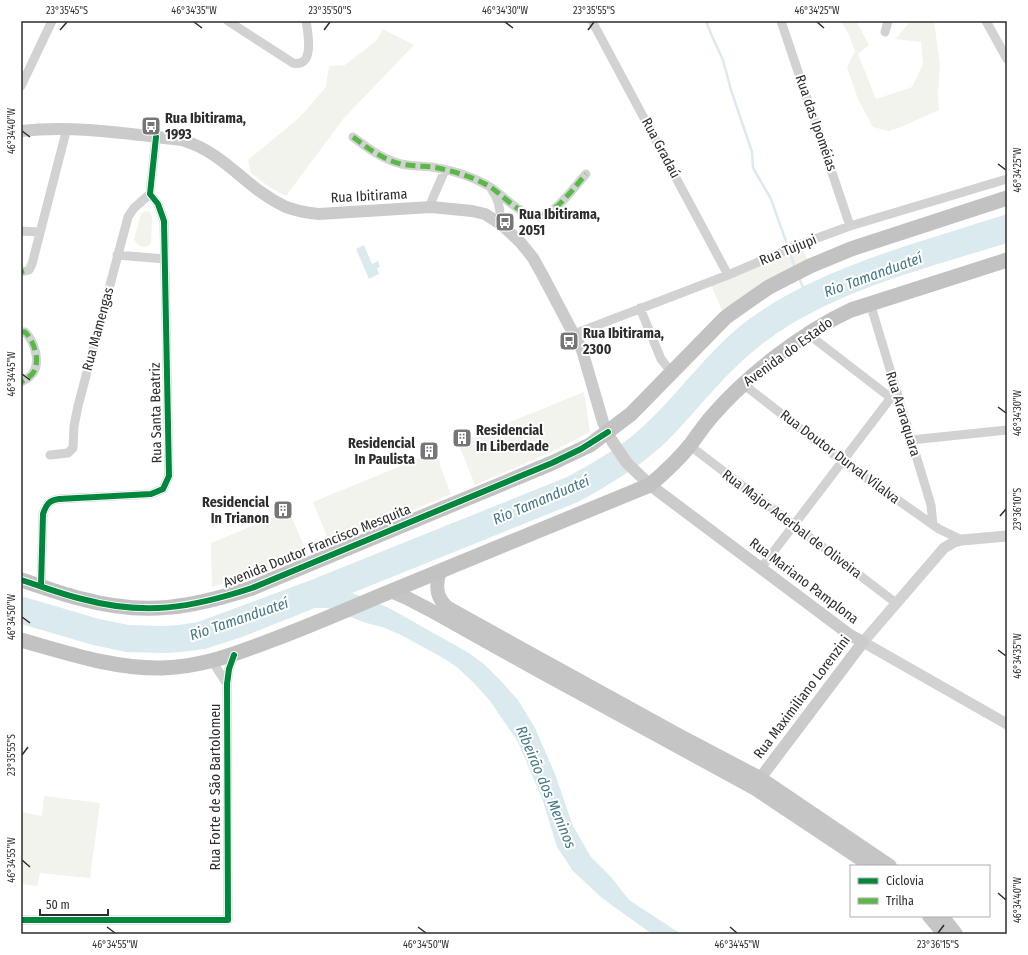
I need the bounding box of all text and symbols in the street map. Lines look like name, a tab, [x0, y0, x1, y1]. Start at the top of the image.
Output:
text: 23°35'45"S	[46, 5, 88, 17]
text: 46°34'35"W	[171, 5, 217, 17]
text: 23°35'50"S	[309, 5, 351, 17]
text: 46°34'30"W	[482, 5, 529, 17]
text: 23°35'55"S	[573, 5, 615, 17]
text: 46°34'25"W	[794, 5, 840, 17]
street label: Rua das Ipoméias	[792, 72, 840, 174]
text: 46°34'40"W	[6, 107, 18, 154]
place label: Rua Ibitirama, 1993	[165, 110, 246, 143]
bus stop icon: Rua Ibitirama, 1993	[140, 115, 162, 137]
street label: Rua Gradaú	[638, 115, 684, 181]
text: 46°34'25"W	[1012, 147, 1024, 193]
street label: Rua Ibitirama	[330, 185, 408, 206]
place label: Rua Ibitirama, 2051	[518, 206, 600, 239]
bus stop icon: Rua Ibitirama, 2051	[494, 211, 516, 233]
street label: Rua Tujupi	[757, 231, 819, 269]
water label: Rio Tamanduateí	[821, 248, 926, 301]
street label: Rua Mamengas	[79, 285, 117, 373]
street label: Avenida do Estado	[740, 314, 836, 390]
place label: Rua Ibitirama, 2300	[582, 325, 664, 358]
bus stop icon: Rua Ibitirama, 2300	[558, 330, 580, 352]
text: 46°34'45"W	[6, 351, 18, 397]
street label: Rua Santa Beatriz	[147, 362, 165, 464]
street label: Rua Araraquara	[882, 369, 924, 459]
text: 46°34'30"W	[1012, 389, 1024, 436]
street label: Rua Doutor Durval Vilalva	[777, 406, 903, 508]
place label: Residencial In Liberdade	[476, 422, 549, 455]
building icon: Residencial In Liberdade	[451, 427, 473, 449]
place label: Residencial In Paulista	[348, 435, 415, 468]
building icon: Residencial In Paulista	[418, 440, 440, 462]
street label: Rua Major Aderbal de Oliveira	[719, 466, 865, 582]
water label: Rio Tamanduateí	[490, 471, 593, 528]
text: 23°36'10"S	[1012, 488, 1024, 530]
place label: Residencial In Trianon	[202, 494, 269, 527]
building icon: Residencial In Trianon	[272, 499, 294, 521]
street label: Avenida Doutor Francisco Mesquita	[221, 501, 413, 591]
street label: Rua Mariano Pamplona	[746, 534, 862, 628]
text: 46°34'50"W	[6, 593, 18, 640]
water label: Rio Tamanduateí	[187, 593, 292, 644]
street label: Rua Maximiliano Lorenzini	[750, 632, 854, 762]
text: 46°34'35"W	[1012, 633, 1024, 679]
street label: Rua Forte de São Bartolomeu	[207, 704, 224, 870]
water label: Ribeirão dos Meninos	[512, 723, 580, 852]
text: 23°35'55"S	[6, 734, 18, 776]
text: 46°34'55"W	[6, 837, 18, 883]
legend	[850, 865, 990, 917]
text: Ciclovia	[886, 874, 924, 888]
text: 46°34'40"W	[1012, 876, 1024, 923]
scale bar	[40, 891, 108, 917]
text: Trilha	[886, 894, 914, 908]
text: 50 m	[46, 898, 70, 912]
text: 46°34'55"W	[92, 939, 138, 951]
text: 46°34'50"W	[403, 939, 450, 951]
text: 46°34'45"W	[714, 939, 760, 951]
text: 23°36'15"S	[917, 939, 959, 951]

